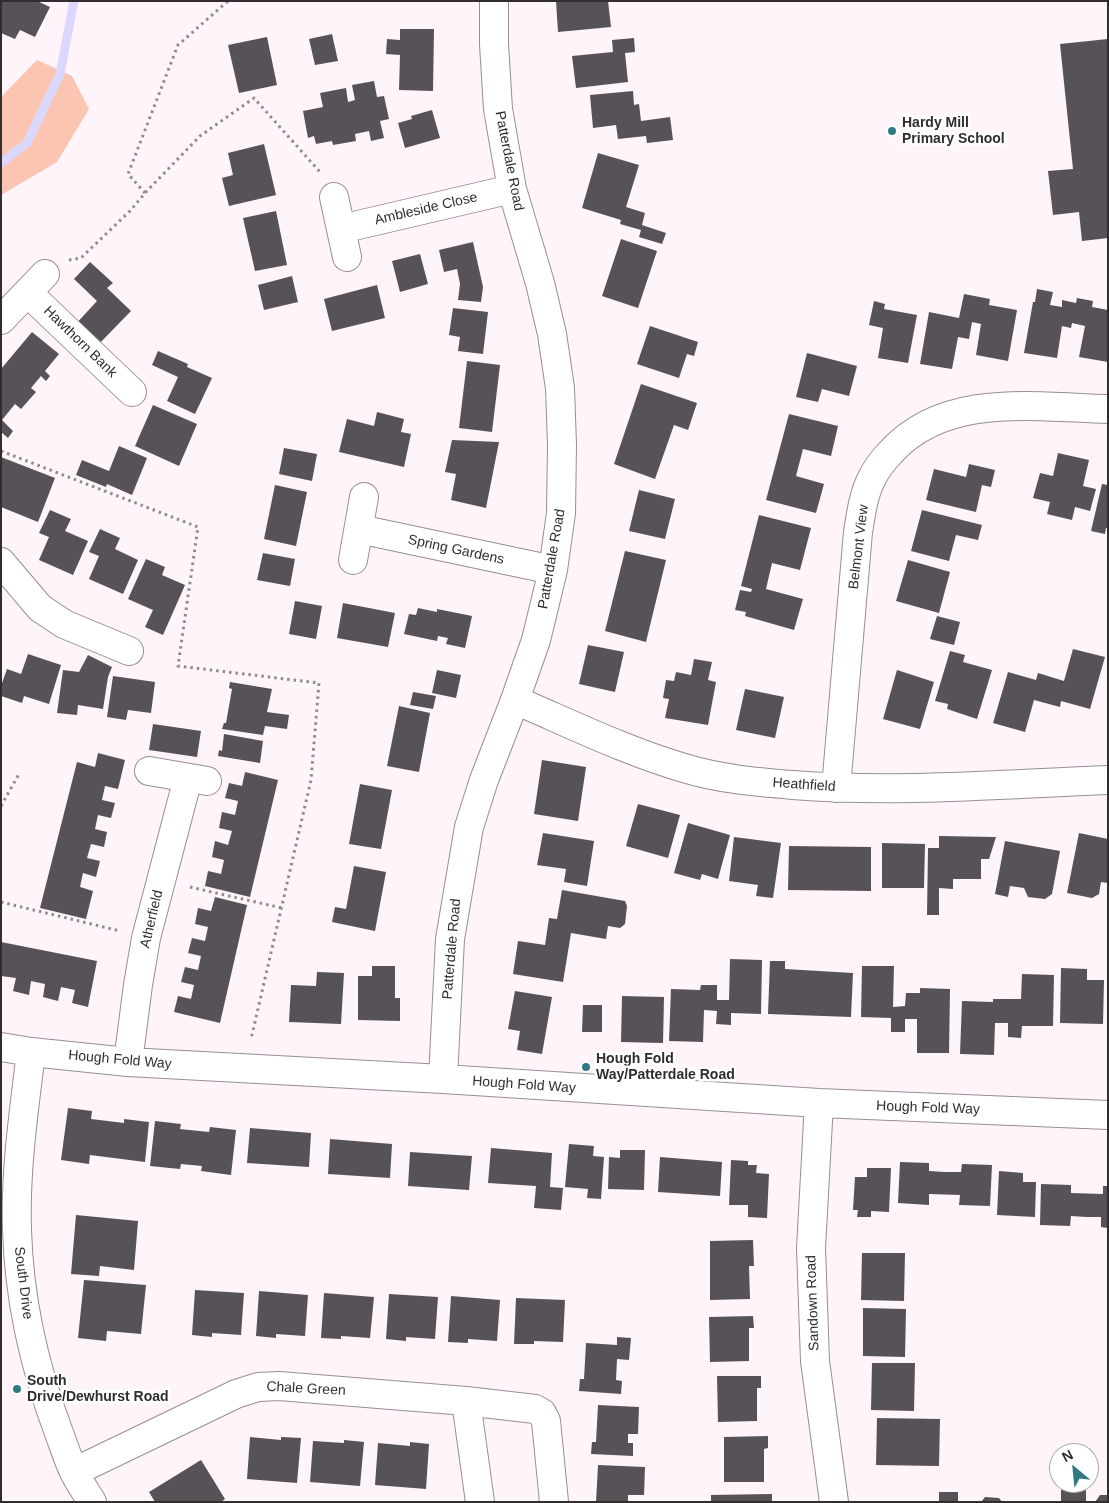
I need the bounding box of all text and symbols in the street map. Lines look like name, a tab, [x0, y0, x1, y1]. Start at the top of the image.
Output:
street label: Patterdale Road	[491, 110, 527, 212]
place label: Hardy Mill Primary School	[902, 115, 1005, 148]
marker: Hardy Mill Primary School	[886, 125, 898, 137]
street label: Ambleside Close	[373, 189, 479, 229]
street label: Hawthorn Bank	[40, 303, 120, 381]
street label: Belmont View	[845, 504, 873, 590]
street label: Patterdale Road	[535, 508, 569, 610]
street label: Spring Gardens	[406, 532, 506, 568]
street label: Heathfield	[772, 774, 836, 796]
street label: Atherfield	[137, 888, 167, 950]
street label: Patterdale Road	[439, 898, 465, 1000]
street label: Hough Fold Way	[68, 1047, 172, 1073]
place label: Hough Fold Way/Patterdale Road	[596, 1051, 735, 1084]
marker: Hough Fold Way/Patterdale Road	[580, 1061, 592, 1073]
street label: Hough Fold Way	[472, 1073, 576, 1097]
street label: Hough Fold Way	[876, 1098, 980, 1118]
street label: South Drive	[10, 1246, 36, 1320]
street label: Sandown Road	[803, 1255, 823, 1351]
place label: South Drive/Dewhurst Road	[27, 1373, 169, 1405]
street label: Chale Green	[266, 1379, 346, 1399]
marker: South Drive/Dewhurst Road	[11, 1383, 23, 1395]
north arrow	[1049, 1443, 1099, 1493]
text: N	[1059, 1446, 1076, 1465]

